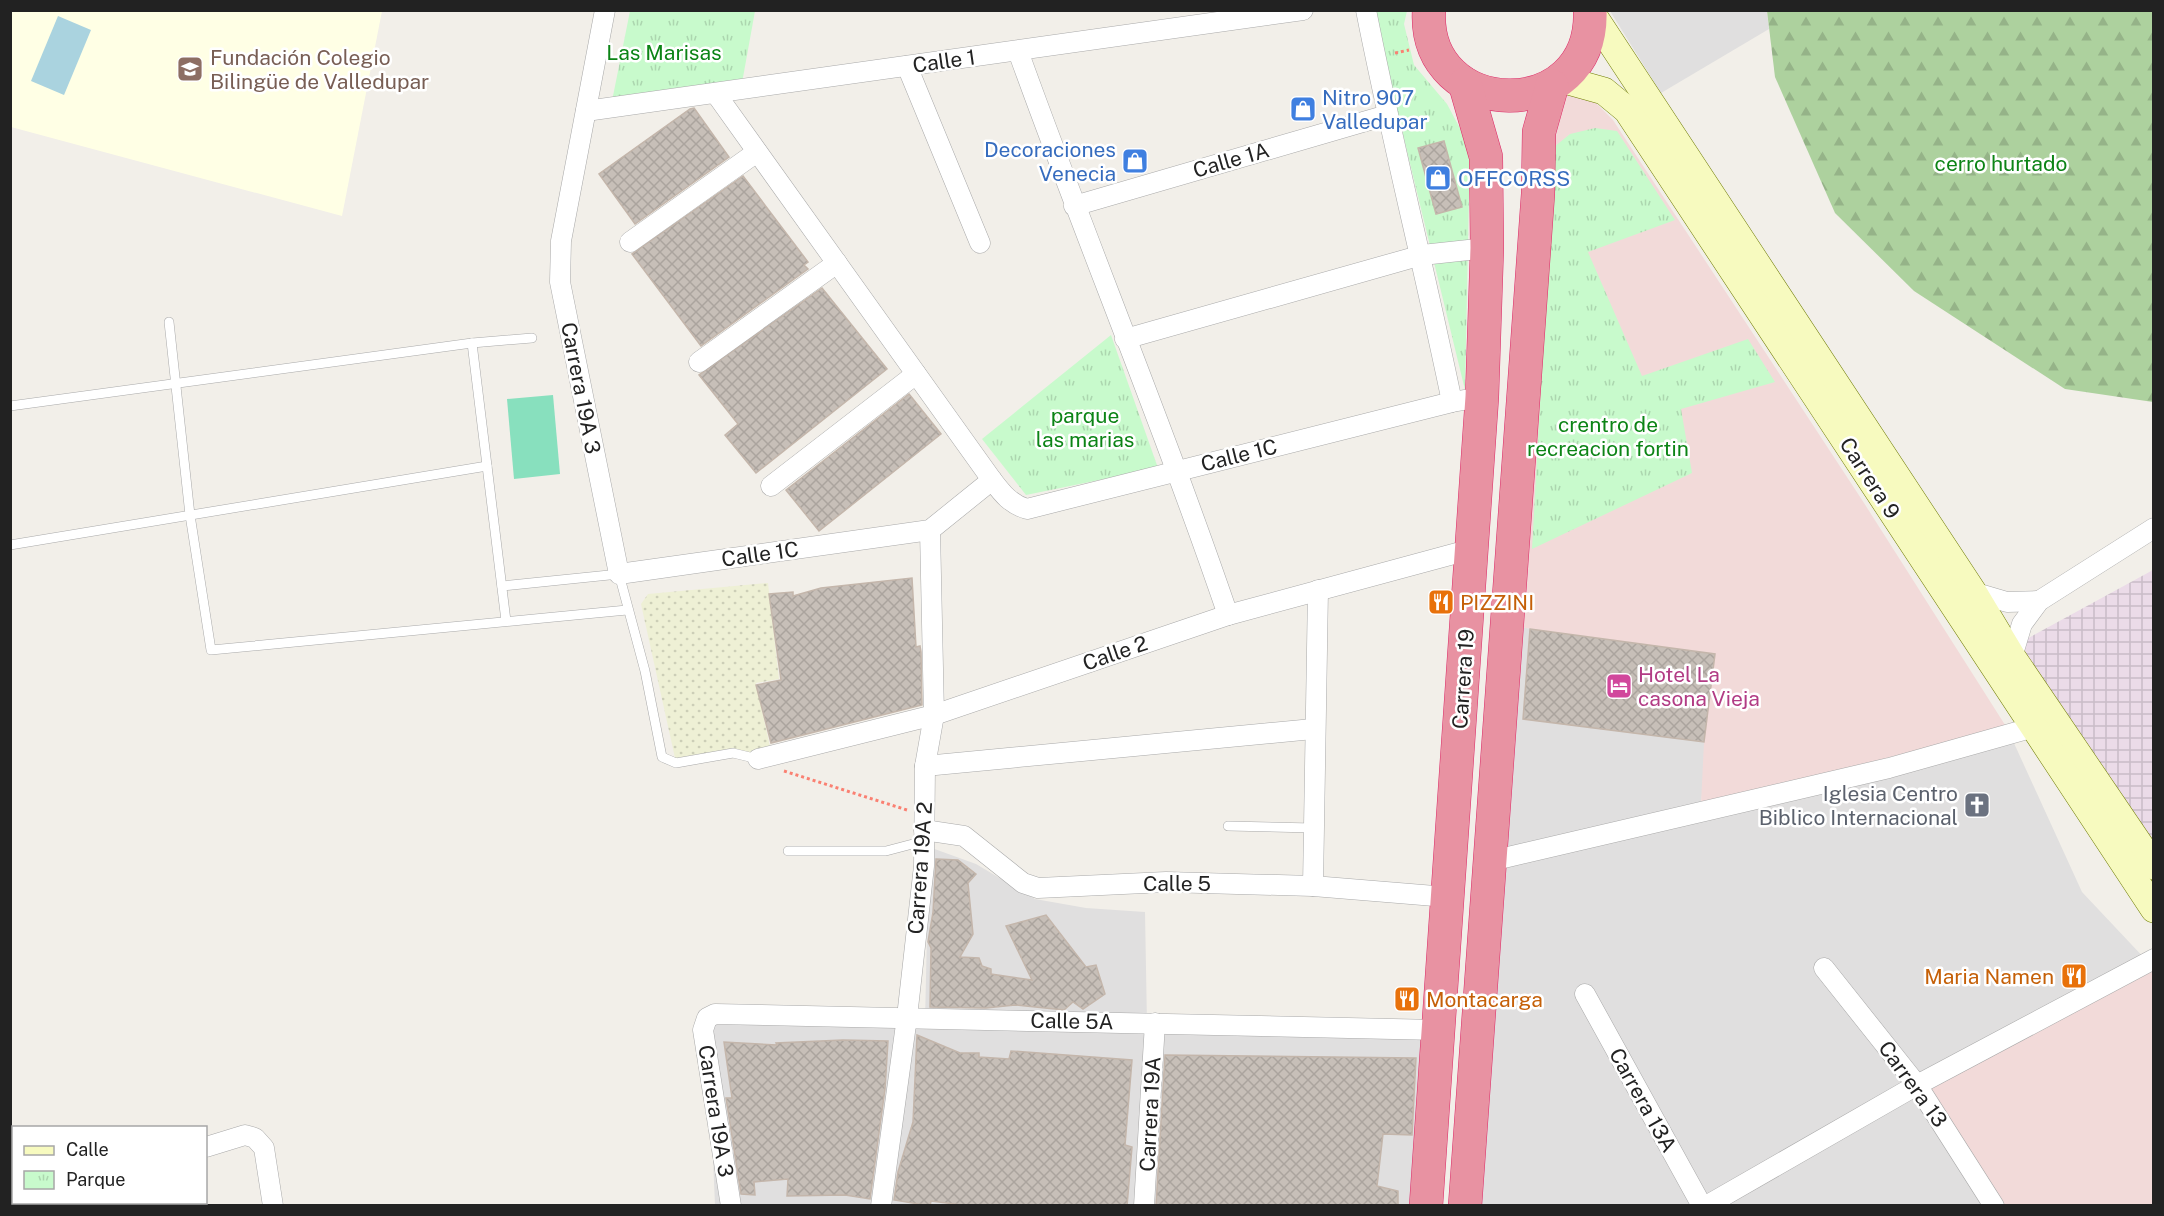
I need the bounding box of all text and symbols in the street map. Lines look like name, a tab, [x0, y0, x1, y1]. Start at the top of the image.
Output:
park label: Las Marisas	[606, 40, 722, 65]
street label: Calle 1	[911, 44, 977, 78]
place label: Fundación Colegio Bilingüe de Valledupar	[210, 45, 429, 94]
school or university icon: Fundación Colegio Bilingüe de Valledupar	[175, 54, 205, 84]
place label: Nitro 907 Valledupar	[1322, 85, 1428, 134]
shop icon: Nitro 907 Valledupar	[1288, 94, 1318, 124]
place label: Decoraciones Venecia	[984, 137, 1116, 186]
street label: Calle 1A	[1190, 137, 1272, 183]
shop icon: Decoraciones Venecia	[1120, 146, 1150, 176]
park label: cerro hurtado	[1935, 151, 2067, 176]
shop icon: OFFCORSS	[1423, 163, 1453, 193]
place label: OFFCORSS	[1458, 166, 1570, 191]
street label: Carrera 19A 3	[556, 320, 606, 456]
park label: parque las marias	[1036, 403, 1134, 452]
park label: crentro de recreacion fortin	[1527, 412, 1689, 461]
street label: Calle 1C	[1198, 433, 1280, 477]
street label: Carrera 9	[1835, 433, 1905, 523]
street label: Calle 1C	[720, 536, 800, 572]
restaurant icon: PIZZINI	[1426, 587, 1456, 617]
place label: PIZZINI	[1460, 590, 1534, 615]
street label: Carrera 19	[1447, 628, 1479, 730]
street label: Calle 2	[1079, 630, 1151, 676]
place label: Hotel La casona Vieja	[1638, 662, 1760, 711]
hotel icon: Hotel La casona Vieja	[1604, 671, 1634, 701]
place label: Iglesia Centro Biblico Internacional	[1759, 781, 1958, 830]
church icon: Iglesia Centro Biblico Internacional	[1962, 790, 1992, 820]
street label: Carrera 19A 2	[903, 801, 937, 935]
street label: Calle 5	[1143, 871, 1211, 896]
restaurant icon: Maria Namen	[2059, 961, 2089, 991]
place label: Maria Namen	[1924, 964, 2054, 989]
restaurant icon: Montacarga	[1392, 984, 1422, 1014]
place label: Montacarga	[1426, 987, 1543, 1012]
street label: Calle 5A	[1030, 1008, 1114, 1034]
street label: Carrera 13	[1873, 1036, 1953, 1132]
street label: Carrera 19A 3	[693, 1043, 739, 1179]
street label: Carrera 13A	[1604, 1044, 1682, 1157]
street label: Carrera 19A	[1135, 1056, 1166, 1172]
legend	[12, 1126, 207, 1204]
text: Calle	[66, 1139, 109, 1160]
text: Parque	[66, 1169, 126, 1190]

